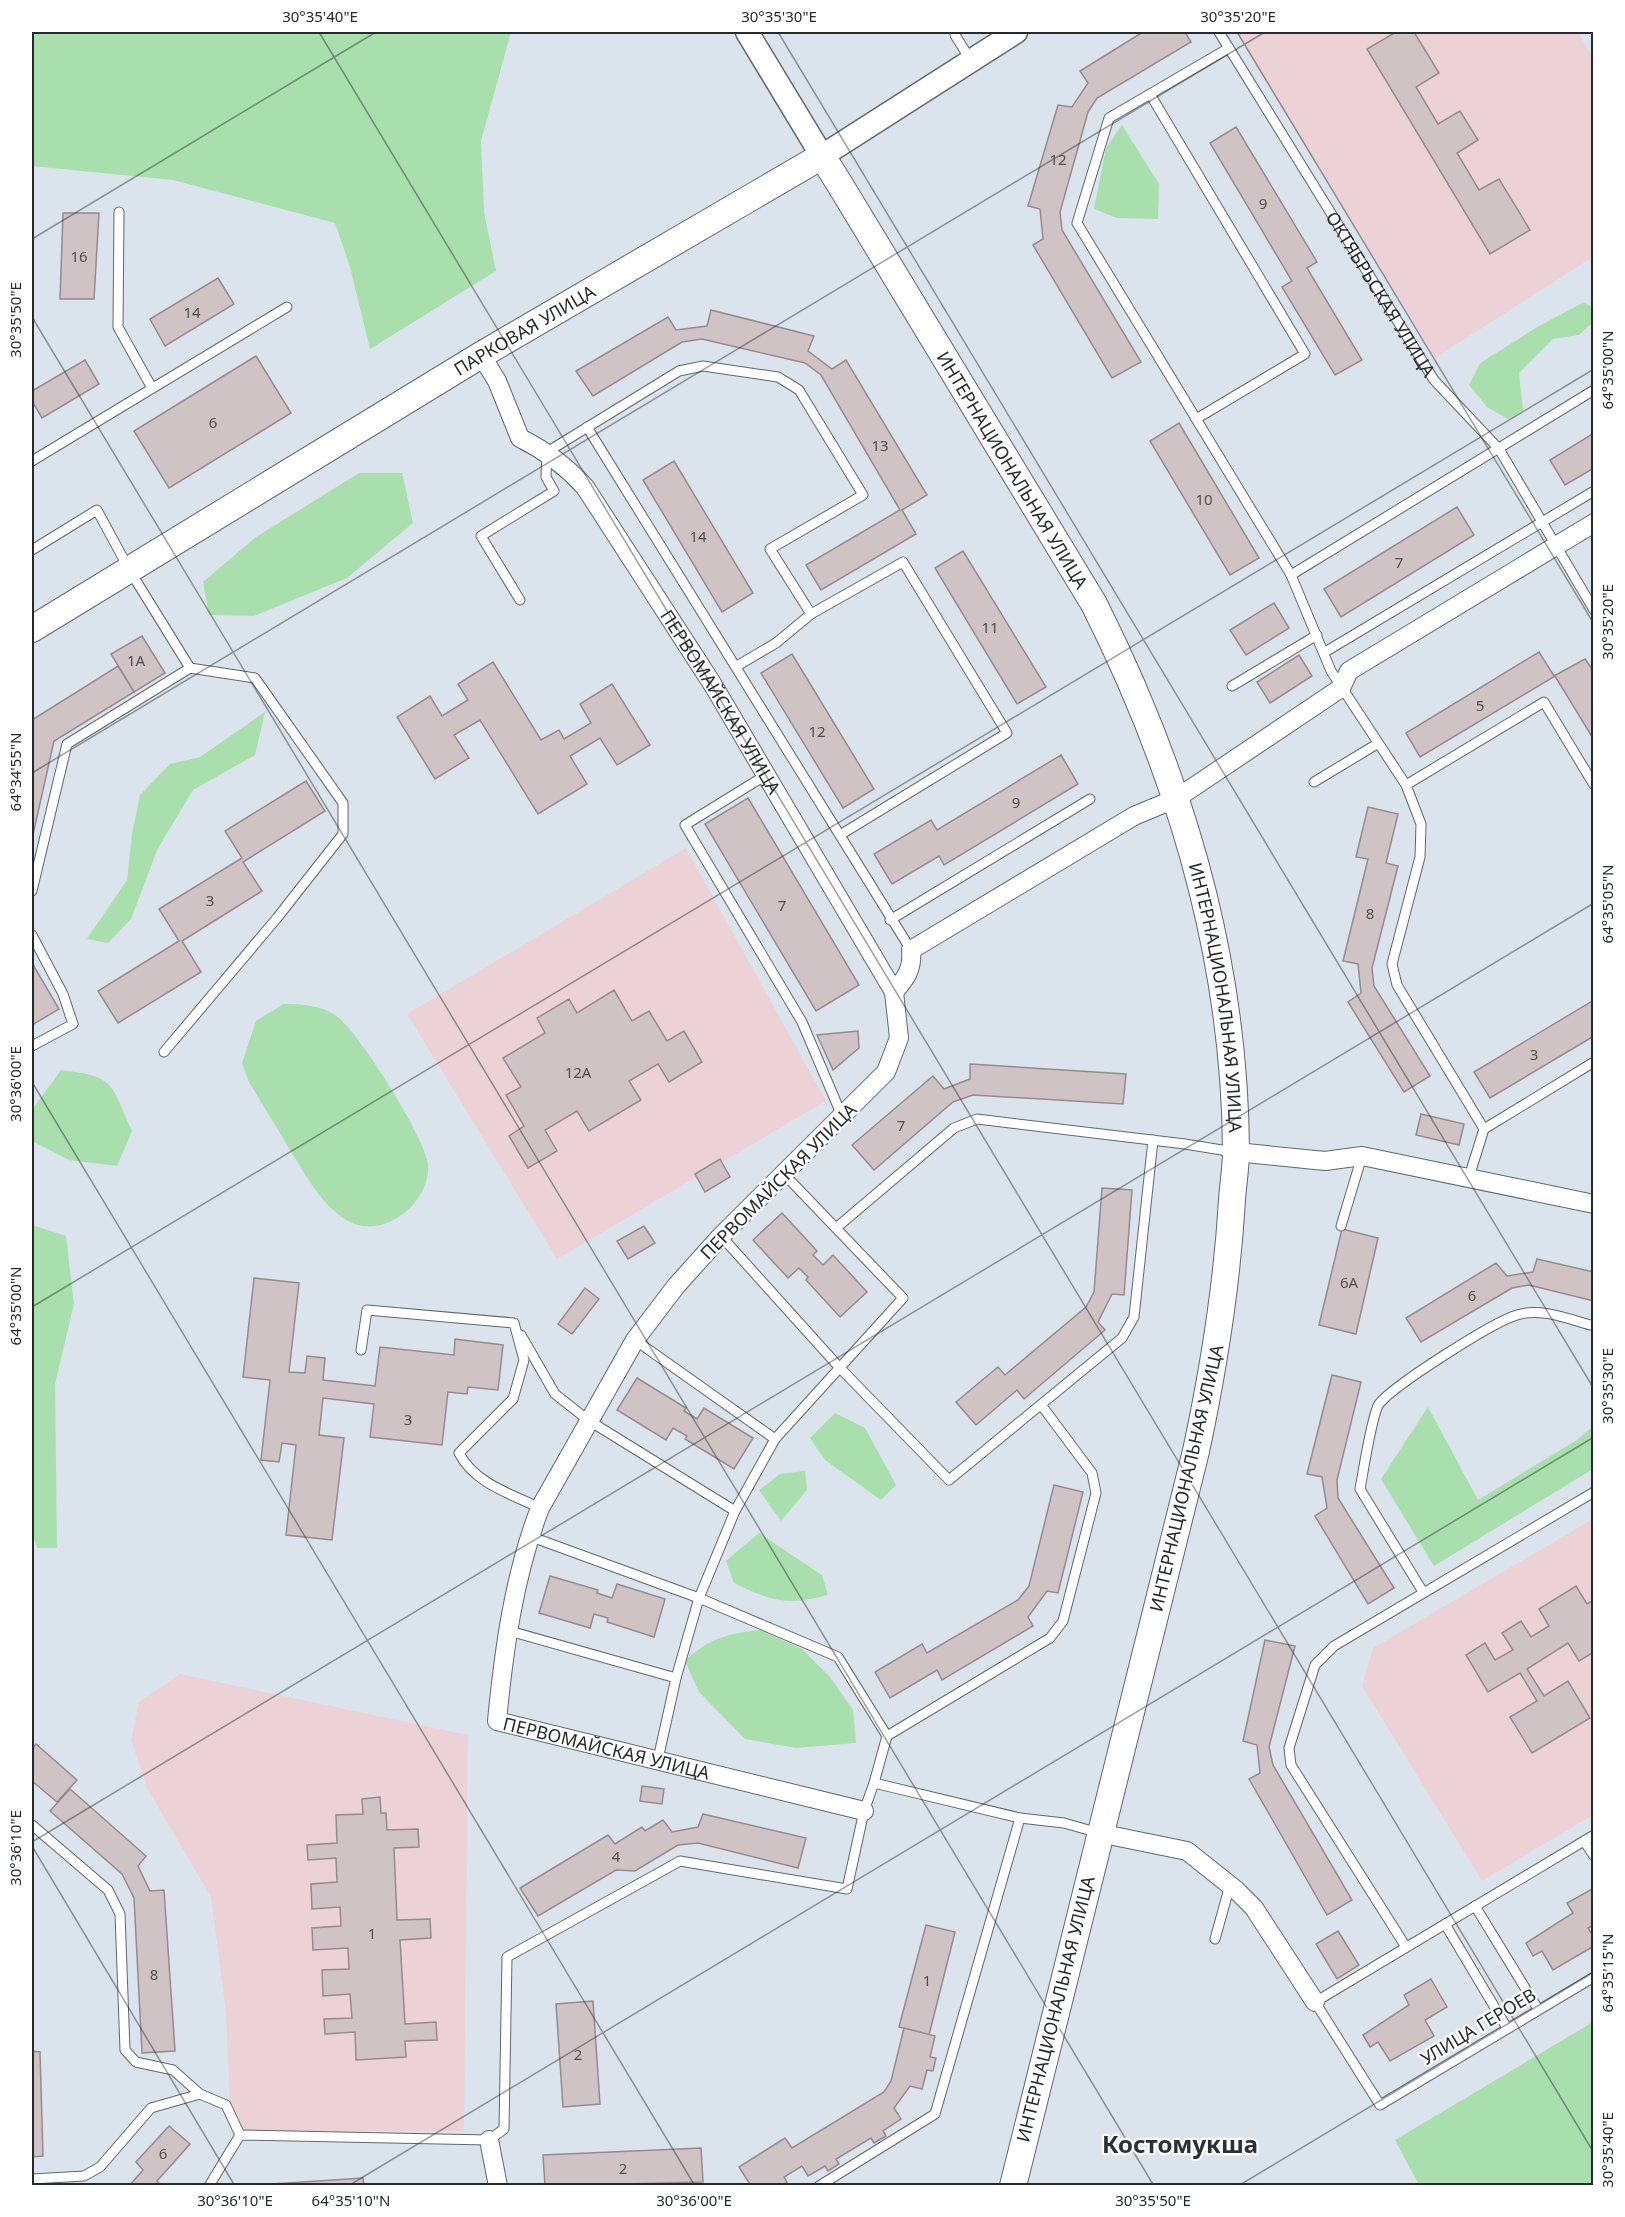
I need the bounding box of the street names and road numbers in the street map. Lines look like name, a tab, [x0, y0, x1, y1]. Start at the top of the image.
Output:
street label: ОКТЯБРЬСКАЯ УЛИЦА	[1321, 207, 1441, 382]
street label: ПАРКОВАЯ УЛИЦА	[449, 279, 600, 381]
street label: ИНТЕРНАЦИОНАЛЬНАЯ УЛИЦА	[932, 347, 1094, 593]
street label: ПЕРВОМАЙСКАЯ УЛИЦА	[655, 605, 787, 799]
street label: ИНТЕРНАЦИОНАЛЬНАЯ УЛИЦА	[1184, 860, 1248, 1133]
street label: ПЕРВОМАЙСКАЯ УЛИЦА	[695, 1097, 862, 1264]
street label: ИНТЕРНАЦИОНАЛЬНАЯ УЛИЦА	[1144, 1342, 1229, 1614]
street label: ПЕРВОМАЙСКАЯ УЛИЦА	[501, 1711, 713, 1785]
street label: ИНТЕРНАЦИОНАЛЬНАЯ УЛИЦА	[1010, 1873, 1100, 2144]
street label: УЛИЦА ГЕРОЕВ	[1416, 1982, 1540, 2070]

